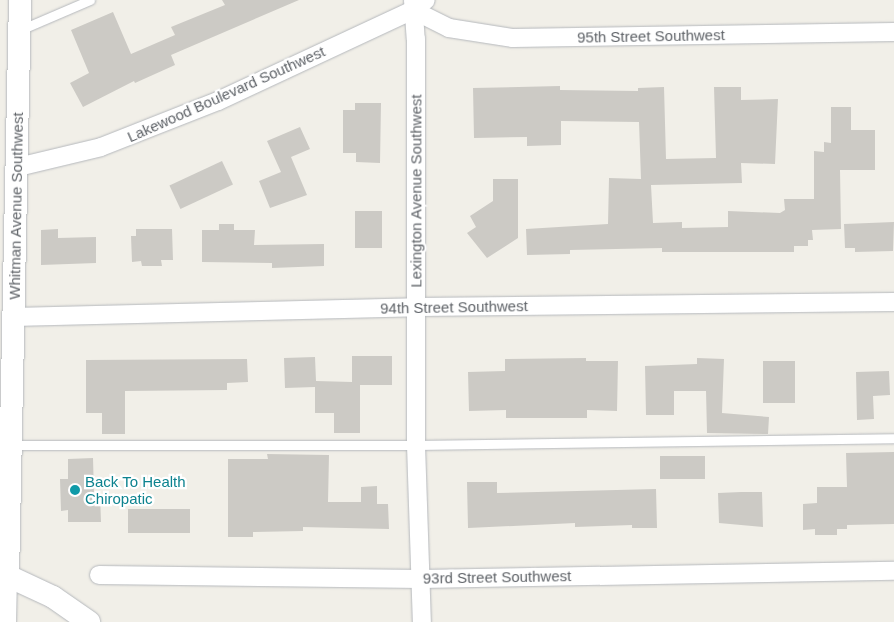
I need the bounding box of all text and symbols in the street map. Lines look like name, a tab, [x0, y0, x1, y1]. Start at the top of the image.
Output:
street label: 95th Street Southwest	[577, 26, 725, 46]
street label: Lakewood Boulevard Southwest	[124, 42, 328, 146]
street label: Lexington Avenue Southwest	[407, 94, 425, 288]
street label: Whitman Avenue Southwest	[5, 112, 27, 300]
street label: 94th Street Southwest	[380, 297, 528, 317]
place label: Back To Health Chiropatic	[85, 472, 186, 507]
marker: Back To Health Chiropatic	[69, 484, 81, 496]
street label: 93rd Street Southwest	[423, 567, 571, 587]

